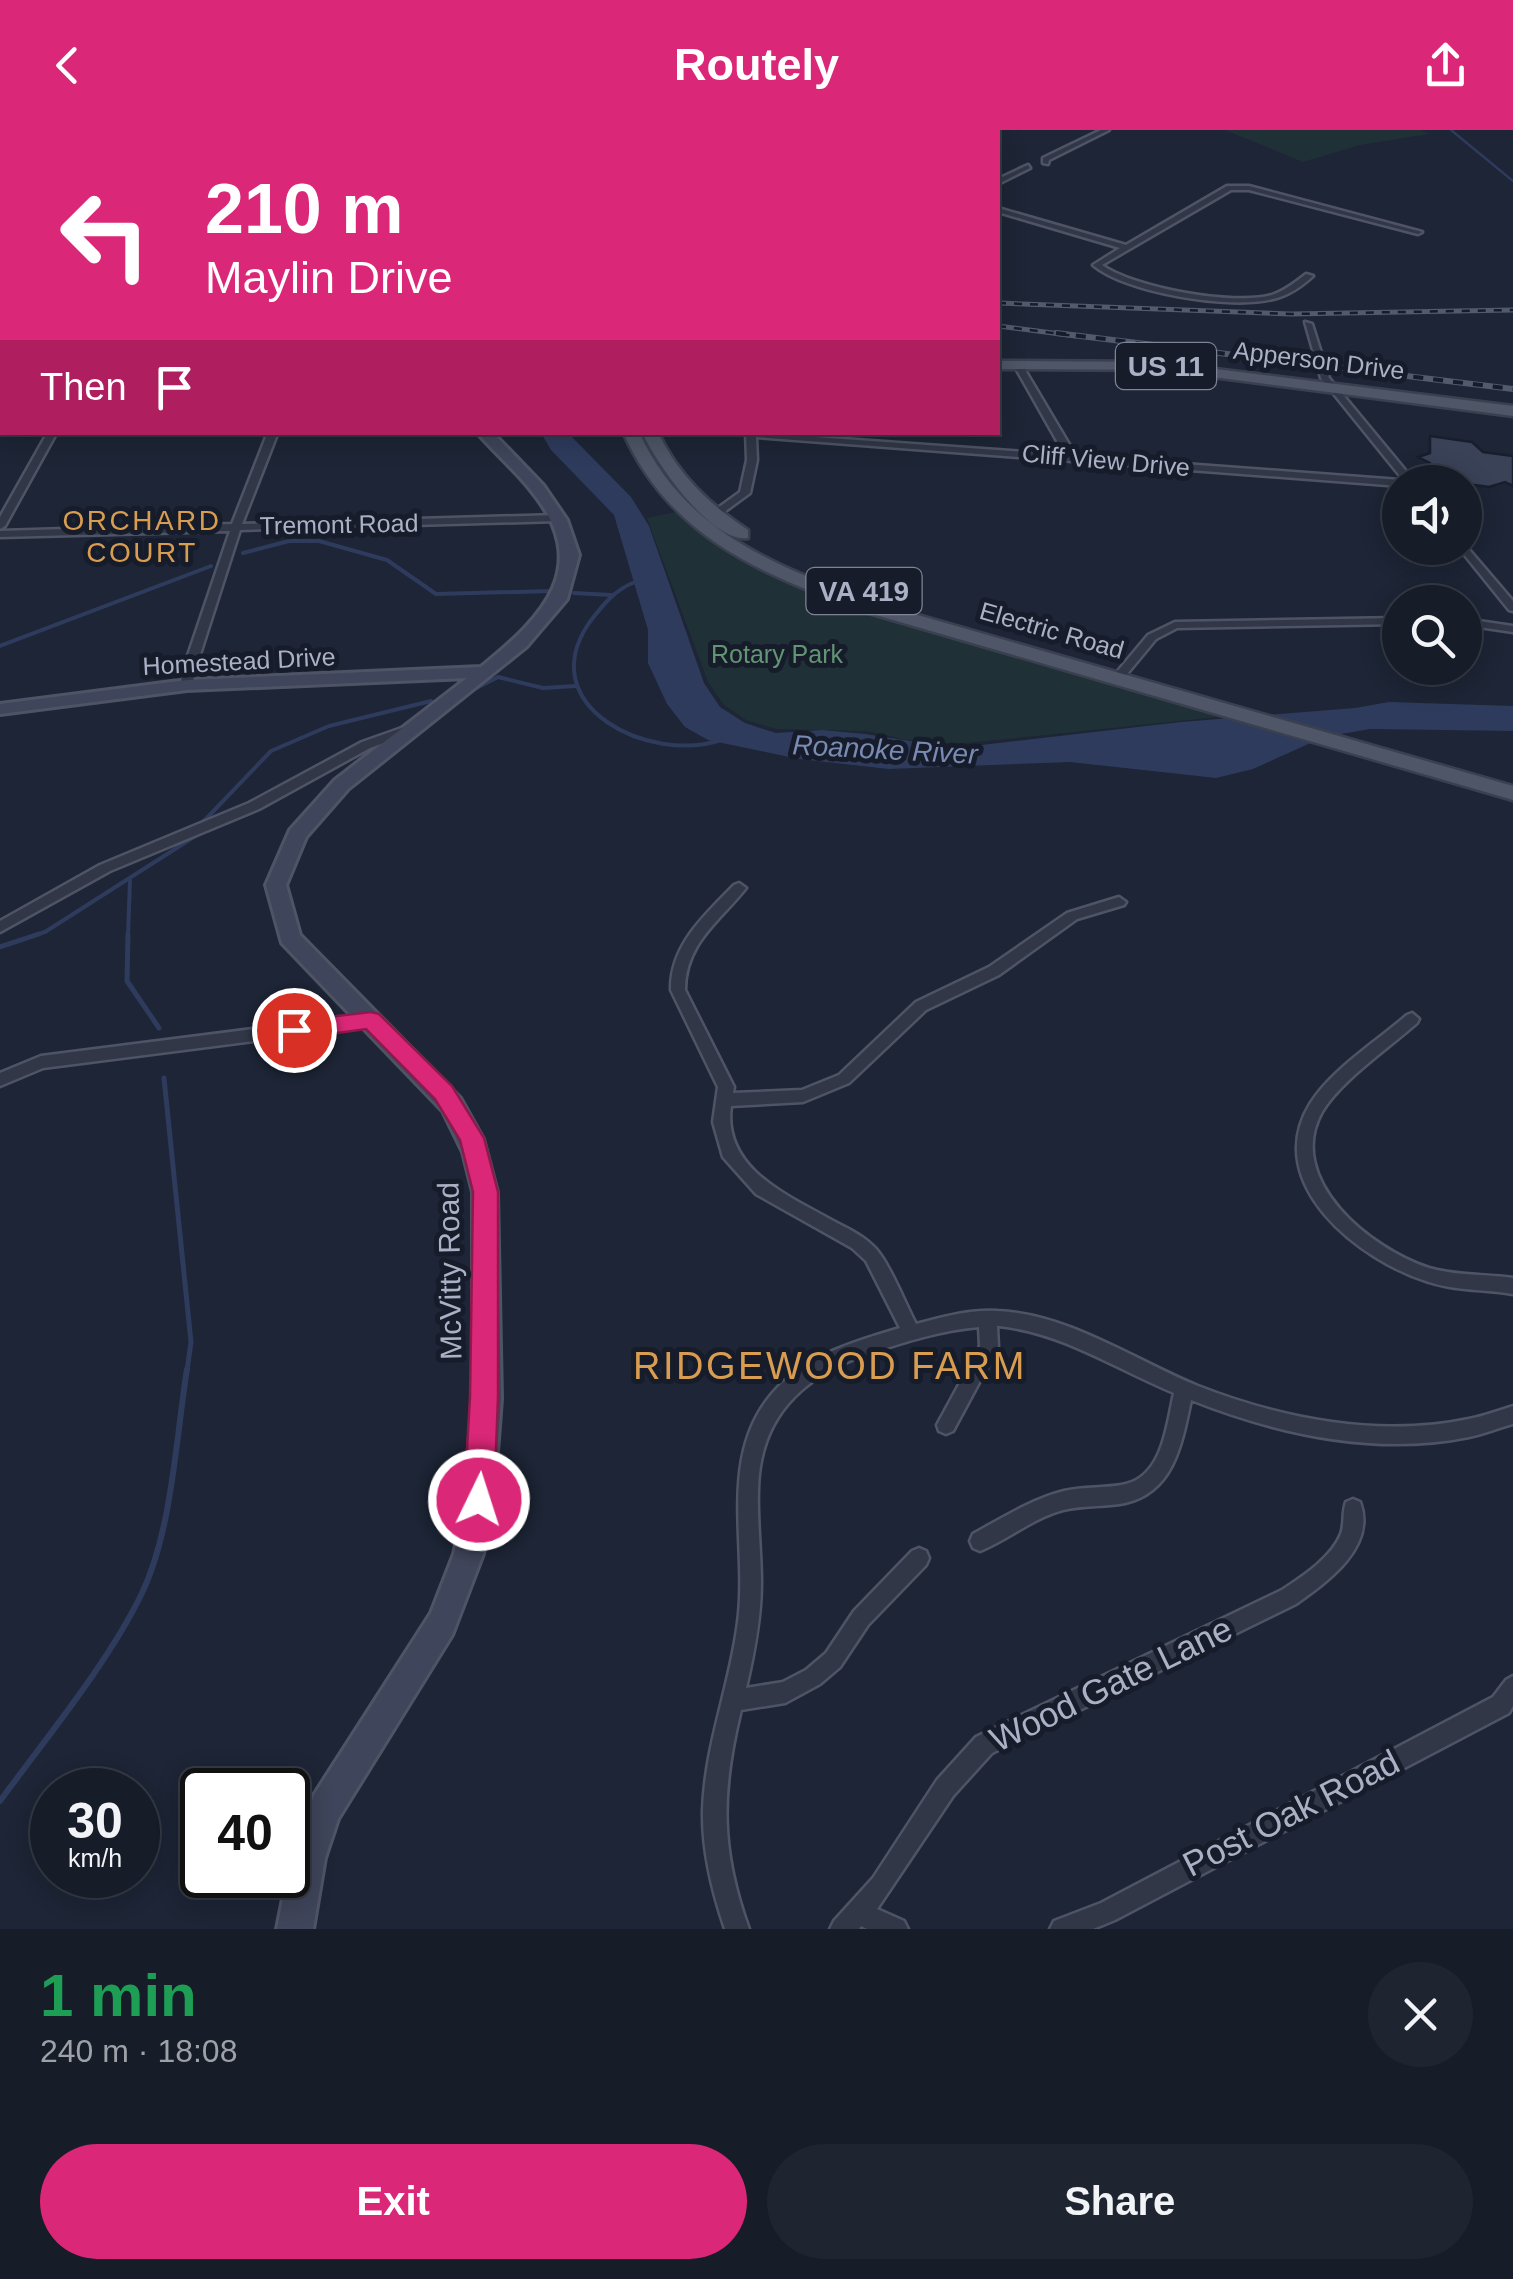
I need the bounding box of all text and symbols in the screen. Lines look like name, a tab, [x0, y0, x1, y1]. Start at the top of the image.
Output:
icon: back	[40, 38, 95, 93]
icon: share	[1418, 38, 1473, 93]
text: Routely	[674, 39, 839, 90]
icon: left	[40, 170, 170, 300]
text: 210 m	[205, 170, 403, 248]
text: Maylin Drive	[205, 252, 453, 303]
street label: Apperson Drive	[1232, 336, 1406, 384]
road number: US 11	[1116, 343, 1216, 389]
icon: arrive	[147, 360, 202, 415]
text: Then	[40, 366, 127, 408]
street label: Cliff View Drive	[1021, 439, 1191, 481]
map controls	[1382, 465, 1482, 685]
button: sound	[1382, 465, 1482, 565]
district label: ORCHARD COURT	[62, 505, 222, 568]
street label: Tremont Road	[259, 509, 419, 539]
road number: VA 419	[806, 568, 922, 614]
button: search	[1382, 585, 1482, 685]
street label: Electric Road	[977, 596, 1127, 664]
park label: Rotary Park	[711, 640, 843, 668]
street label: Homestead Drive	[142, 642, 336, 680]
water label: Roanoke River	[792, 729, 980, 770]
pin	[252, 988, 337, 1073]
icon: arrive	[267, 1003, 322, 1058]
street label: McVitty Road	[431, 1182, 468, 1360]
district label: RIDGEWOOD FARM	[633, 1345, 1027, 1387]
position arrow	[427, 1448, 531, 1552]
street label: Wood Gate Lane	[984, 1608, 1238, 1759]
street label: Post Oak Road	[1176, 1741, 1405, 1884]
speed limit sign: 40	[180, 1768, 310, 1898]
text: 30	[67, 1793, 123, 1849]
text: km/h	[68, 1844, 122, 1872]
text: 1 min	[40, 1962, 197, 2029]
button: close	[1368, 1962, 1473, 2067]
text: 240 m · 18:08	[40, 2033, 237, 2069]
button: Exit	[40, 2144, 747, 2259]
button: Share	[767, 2144, 1473, 2259]

